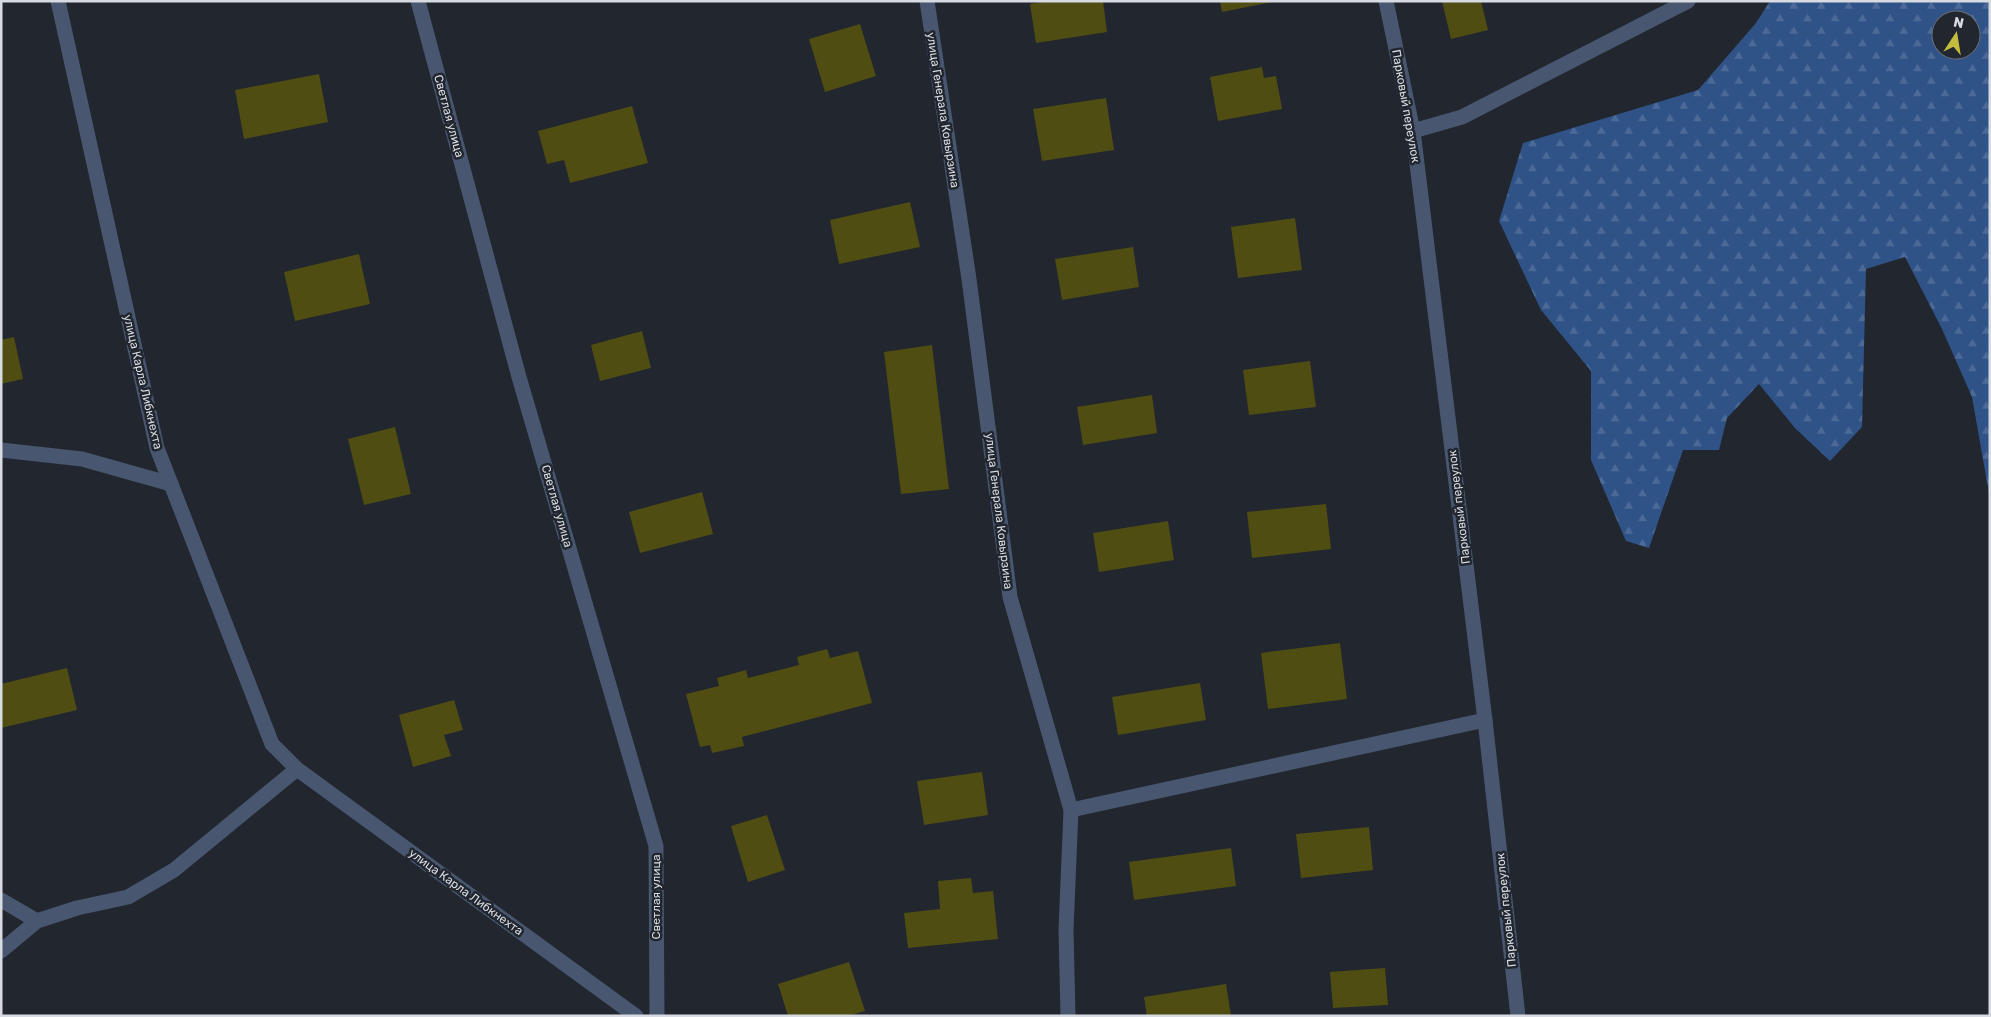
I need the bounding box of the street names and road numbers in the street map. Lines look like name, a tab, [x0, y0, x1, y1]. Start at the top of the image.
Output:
street label: улица Генерала Ковырзина	[924, 31, 962, 189]
street label: Парковый переулок	[1389, 48, 1423, 164]
street label: Светлая улица	[431, 73, 467, 159]
street label: улица Карла Либкнехта	[121, 313, 165, 451]
street label: улица Генерала Ковырзина	[982, 432, 1016, 590]
street label: Парковый переулок	[1445, 449, 1473, 565]
street label: Светлая улица	[539, 463, 575, 549]
street label: улица Карла Либкнехта	[406, 846, 526, 938]
street label: Парковый переулок	[1493, 852, 1519, 968]
street label: Светлая улица	[649, 854, 663, 940]

